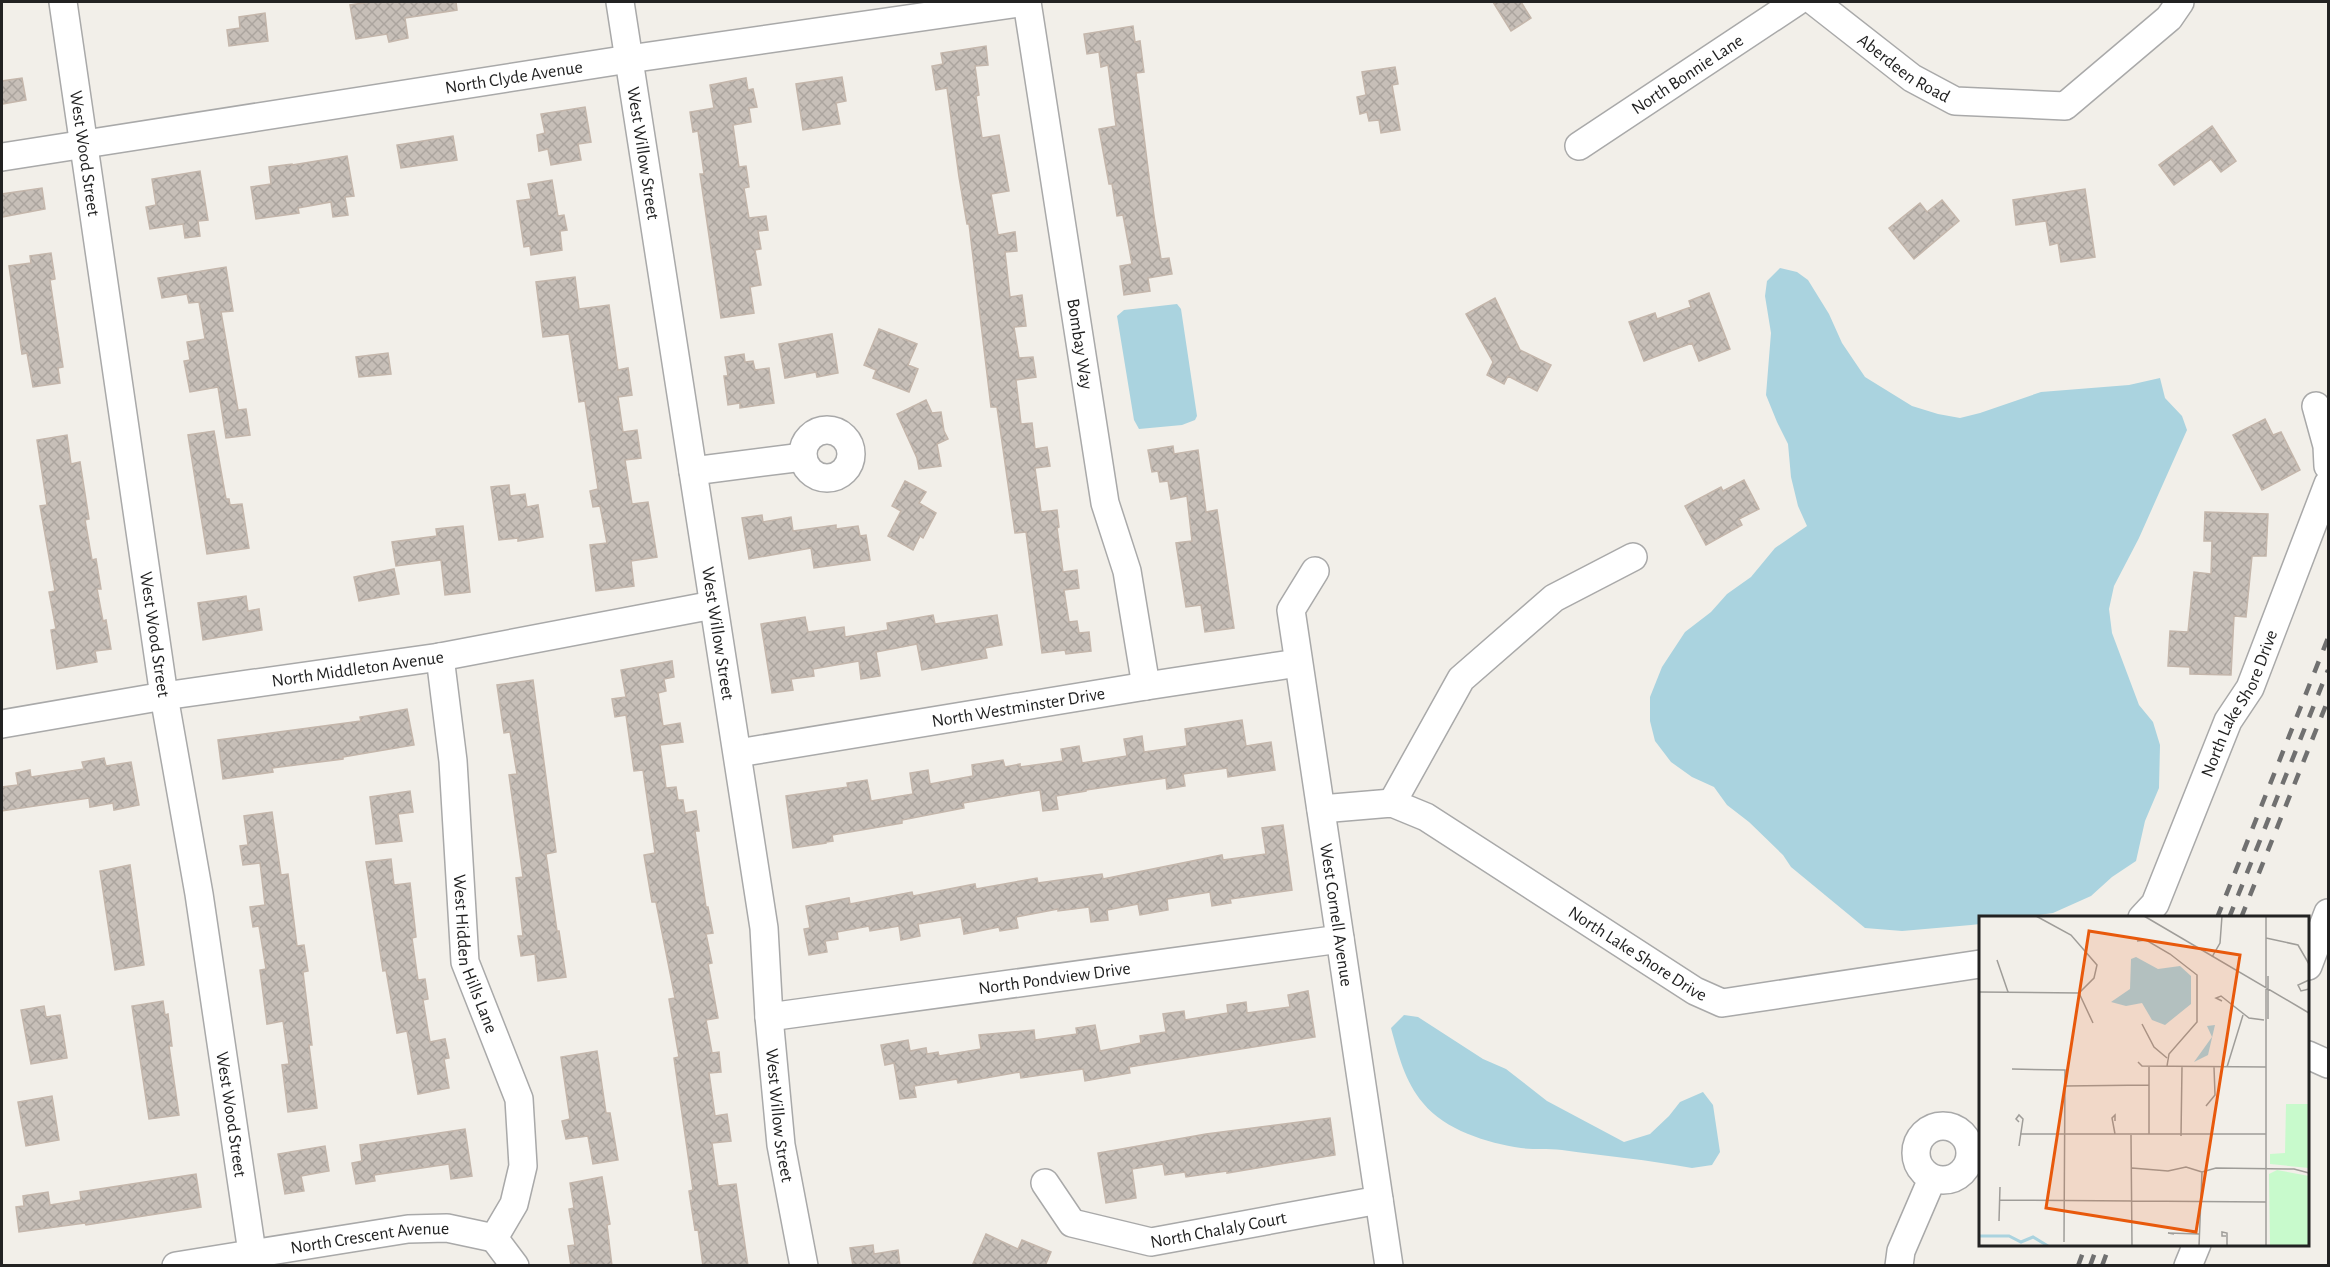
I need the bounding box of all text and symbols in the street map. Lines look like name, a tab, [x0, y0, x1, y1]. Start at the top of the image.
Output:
street label: Aberdeen Road	[1854, 31, 1953, 106]
street label: North Bonnie Lane	[1629, 32, 1747, 118]
street label: North Clyde Avenue	[444, 58, 584, 98]
street label: West Willow Street	[623, 86, 662, 221]
street label: West Wood Street	[66, 90, 102, 218]
street label: Bombay Way	[1063, 297, 1095, 391]
street label: West Willow Street	[698, 566, 736, 702]
street label: West Wood Street	[136, 570, 172, 699]
street label: North Lake Shore Drive	[2199, 628, 2281, 780]
street label: North Middleton Avenue	[271, 649, 445, 691]
street label: North Westminster Drive	[930, 685, 1106, 731]
street label: West Cornell Avenue	[1316, 842, 1355, 988]
street label: West Hidden Hills Lane	[450, 874, 500, 1036]
street label: North Lake Shore Drive	[1565, 904, 1709, 1005]
inset map	[1979, 916, 2309, 1246]
street label: North Pondview Drive	[977, 960, 1132, 998]
street label: West Willow Street	[762, 1048, 796, 1184]
street label: West Wood Street	[212, 1050, 249, 1179]
street label: North Chalaly Court	[1149, 1209, 1288, 1252]
street label: North Crescent Avenue	[289, 1220, 449, 1258]

